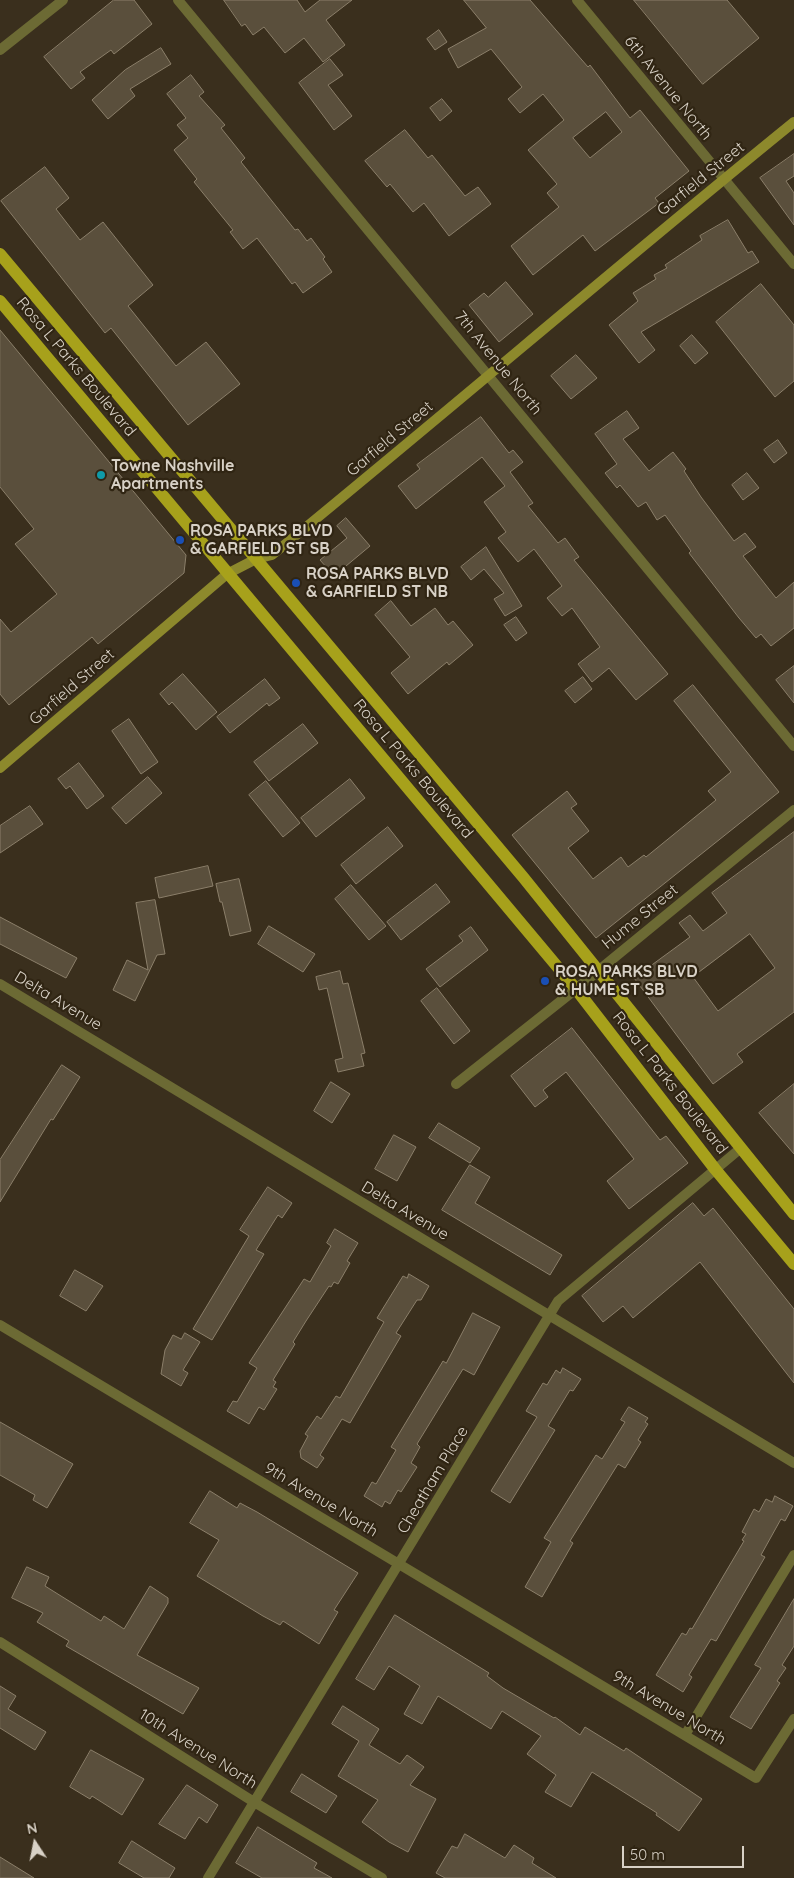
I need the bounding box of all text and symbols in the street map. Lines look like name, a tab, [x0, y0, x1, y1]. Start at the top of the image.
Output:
street label: 6th Avenue North	[620, 32, 716, 144]
street label: Garfield Street	[653, 138, 749, 220]
street label: Rosa L Parks Boulevard	[12, 293, 140, 441]
street label: 7th Avenue North	[450, 307, 546, 419]
street label: Garfield Street	[343, 397, 437, 481]
place label: Towne Nashville Apartments	[111, 456, 234, 494]
marker: Towne Nashville Apartments	[95, 469, 107, 481]
place label: ROSA PARKS BLVD & GARFIELD ST SB	[190, 521, 333, 559]
marker: ROSA PARKS BLVD & GARFIELD ST SB	[174, 534, 186, 546]
place label: ROSA PARKS BLVD & GARFIELD ST NB	[306, 564, 449, 602]
marker: ROSA PARKS BLVD & GARFIELD ST NB	[290, 577, 302, 589]
street label: Garfield Street	[25, 645, 119, 729]
street label: Rosa L Parks Boulevard	[349, 695, 477, 843]
street label: Hume Street	[598, 880, 682, 954]
place label: ROSA PARKS BLVD & HUME ST SB	[555, 962, 698, 1000]
street label: Delta Avenue	[11, 967, 105, 1035]
marker: ROSA PARKS BLVD & HUME ST SB	[539, 975, 551, 987]
street label: Rosa L Parks Boulevard	[608, 1008, 732, 1158]
street label: Delta Avenue	[358, 1177, 452, 1245]
street label: Cheatham Place	[393, 1423, 473, 1537]
street label: 9th Avenue North	[261, 1459, 381, 1541]
street label: 9th Avenue North	[609, 1667, 729, 1749]
street label: 10th Avenue North	[136, 1705, 260, 1793]
north arrow	[10, 1818, 60, 1868]
text: N	[25, 1818, 39, 1838]
scale bar	[624, 1836, 746, 1868]
text: 50 m	[630, 1845, 665, 1864]

